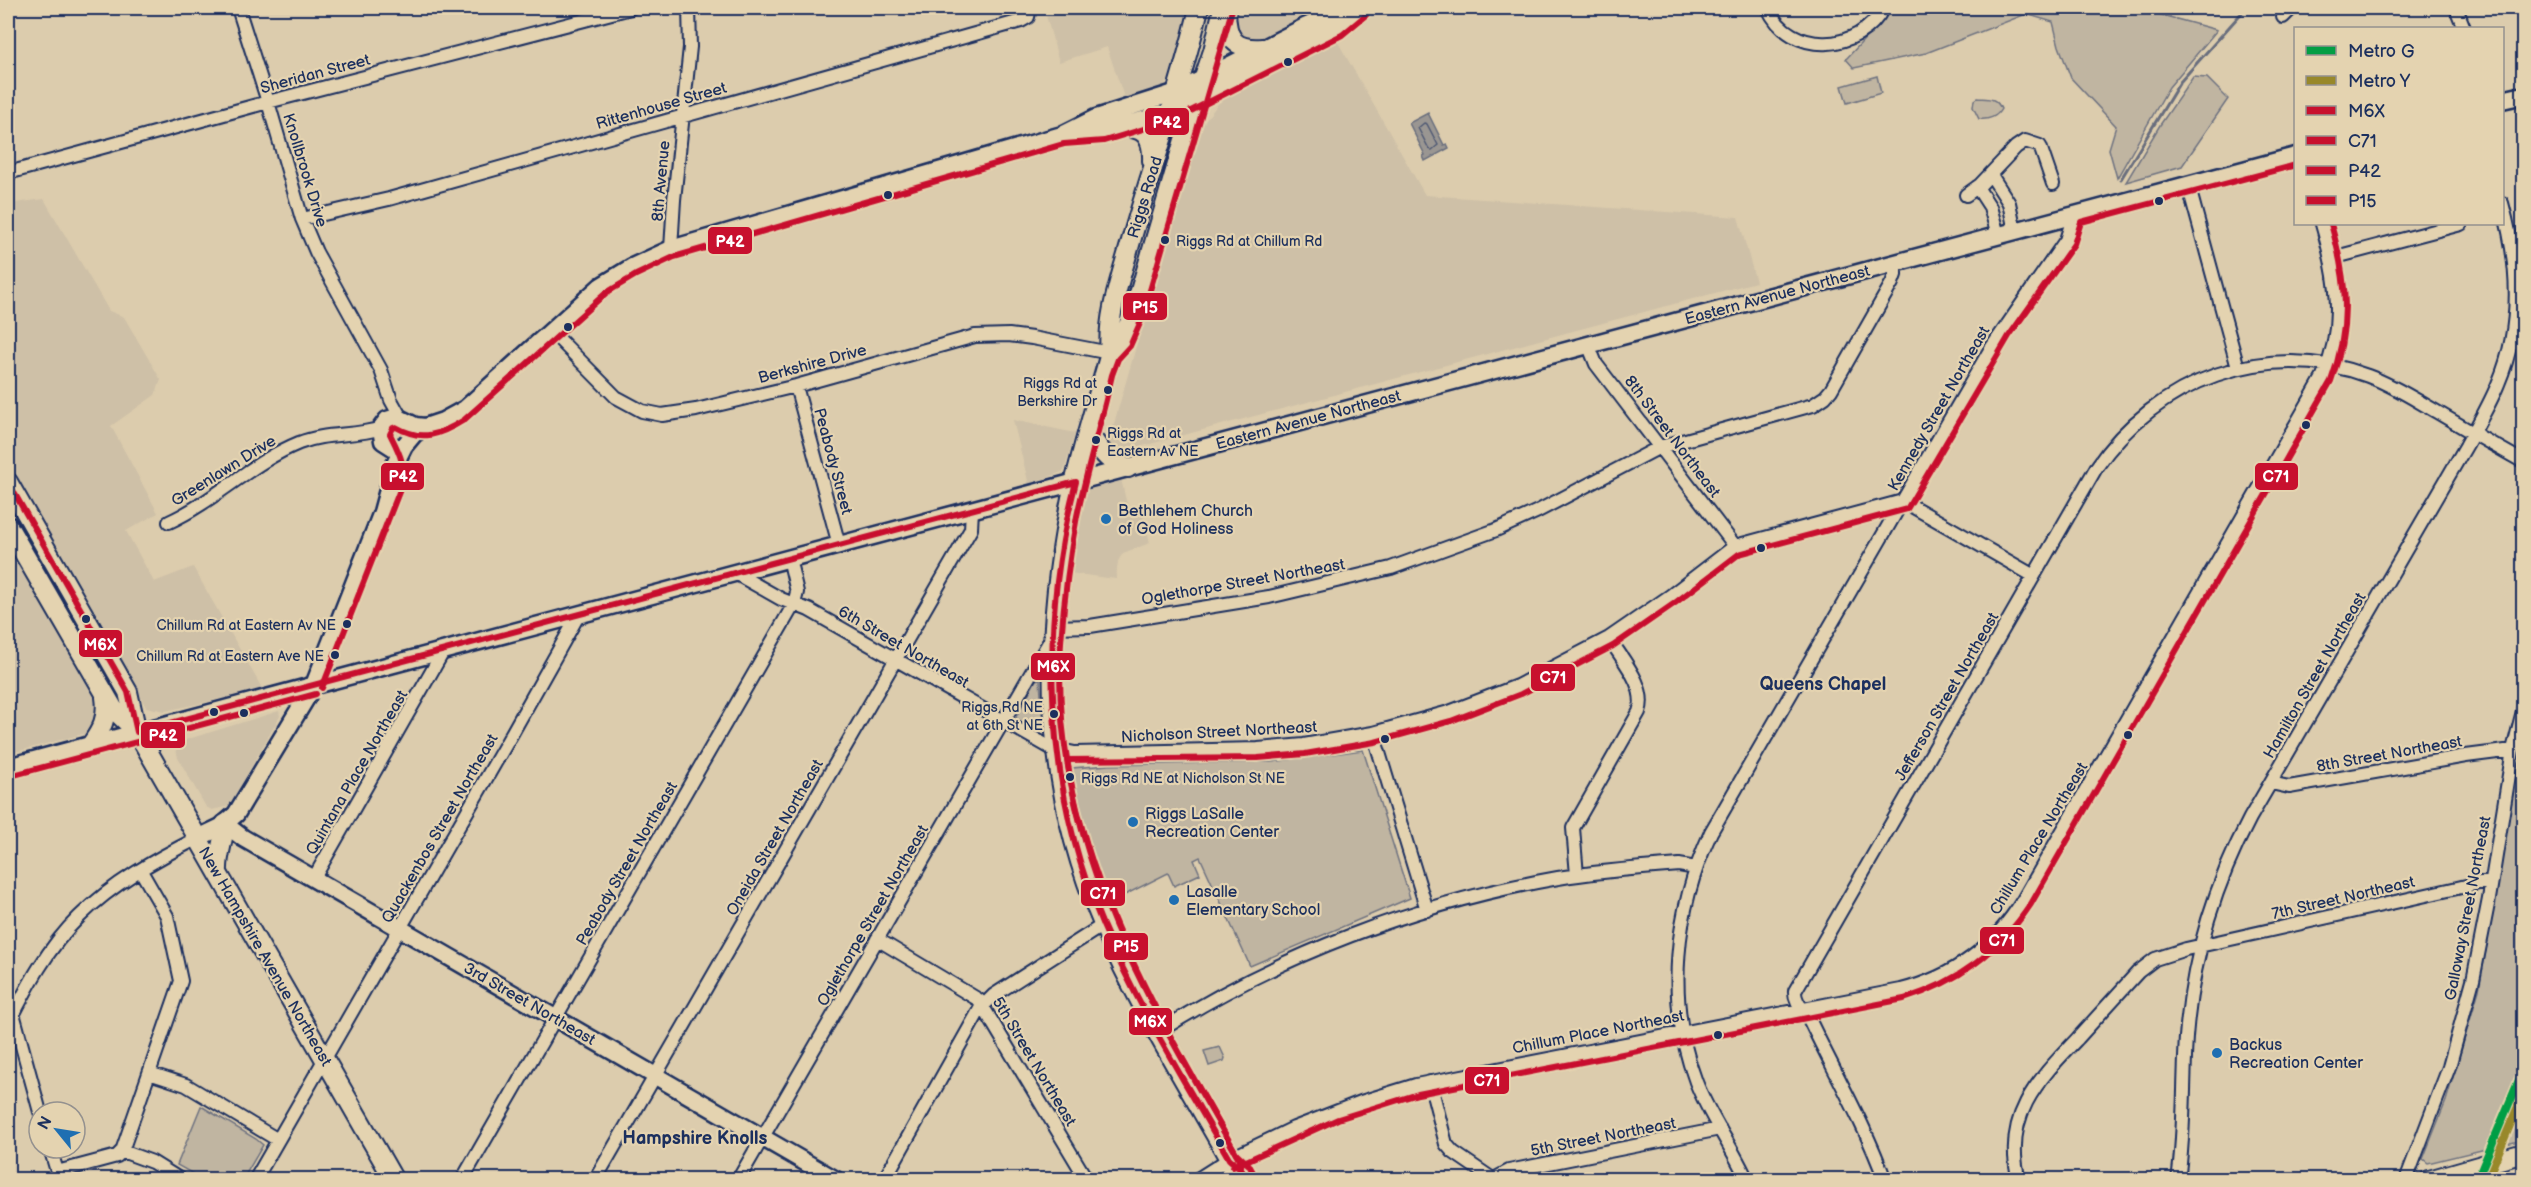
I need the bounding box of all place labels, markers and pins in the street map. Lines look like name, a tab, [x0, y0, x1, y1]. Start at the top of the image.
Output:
unlabelled marker	[1282, 56, 1294, 68]
unlabelled marker	[882, 189, 894, 201]
unlabelled marker	[2153, 195, 2165, 207]
place label: Riggs Rd at Chillum Rd	[1176, 233, 1322, 250]
marker: Riggs Rd at Chillum Rd	[1159, 234, 1171, 246]
unlabelled marker	[562, 321, 574, 333]
place label: Riggs Rd at Berkshire Dr	[1017, 375, 1098, 410]
marker: Riggs Rd at Berkshire Dr	[1102, 384, 1114, 396]
unlabelled marker	[2300, 419, 2312, 431]
place label: Riggs Rd at Eastern Av NE	[1107, 425, 1198, 460]
marker: Riggs Rd at Eastern Av NE	[1090, 434, 1102, 446]
place label: Bethlehem Church of God Holiness	[1118, 502, 1253, 539]
marker: Bethlehem Church of God Holiness	[1099, 512, 1113, 526]
unlabelled marker	[1755, 542, 1767, 554]
unlabelled marker	[80, 613, 92, 625]
place label: Chillum Rd at Eastern Av NE	[156, 617, 336, 634]
marker: Chillum Rd at Eastern Av NE	[341, 618, 353, 630]
place label: Chillum Rd at Eastern Ave NE	[136, 648, 324, 665]
marker: Chillum Rd at Eastern Ave NE	[329, 649, 341, 661]
place label: Riggs Rd NE at 6th St NE	[961, 699, 1043, 734]
unlabelled marker	[208, 706, 220, 718]
unlabelled marker	[238, 707, 250, 719]
marker: Riggs Rd NE at 6th St NE	[1048, 708, 1060, 720]
unlabelled marker	[2122, 729, 2134, 741]
unlabelled marker	[1379, 733, 1391, 745]
place label: Riggs Rd NE at Nicholson St NE	[1081, 770, 1285, 787]
marker: Riggs Rd NE at Nicholson St NE	[1064, 771, 1076, 783]
place label: Riggs LaSalle Recreation Center	[1145, 805, 1279, 842]
marker: Riggs LaSalle Recreation Center	[1126, 815, 1140, 829]
place label: Lasalle Elementary School	[1186, 883, 1320, 920]
marker: Lasalle Elementary School	[1167, 893, 1181, 907]
unlabelled marker	[1712, 1029, 1724, 1041]
place label: Backus Recreation Center	[2229, 1036, 2363, 1073]
marker: Backus Recreation Center	[2210, 1046, 2224, 1060]
unlabelled marker	[1214, 1137, 1226, 1149]

